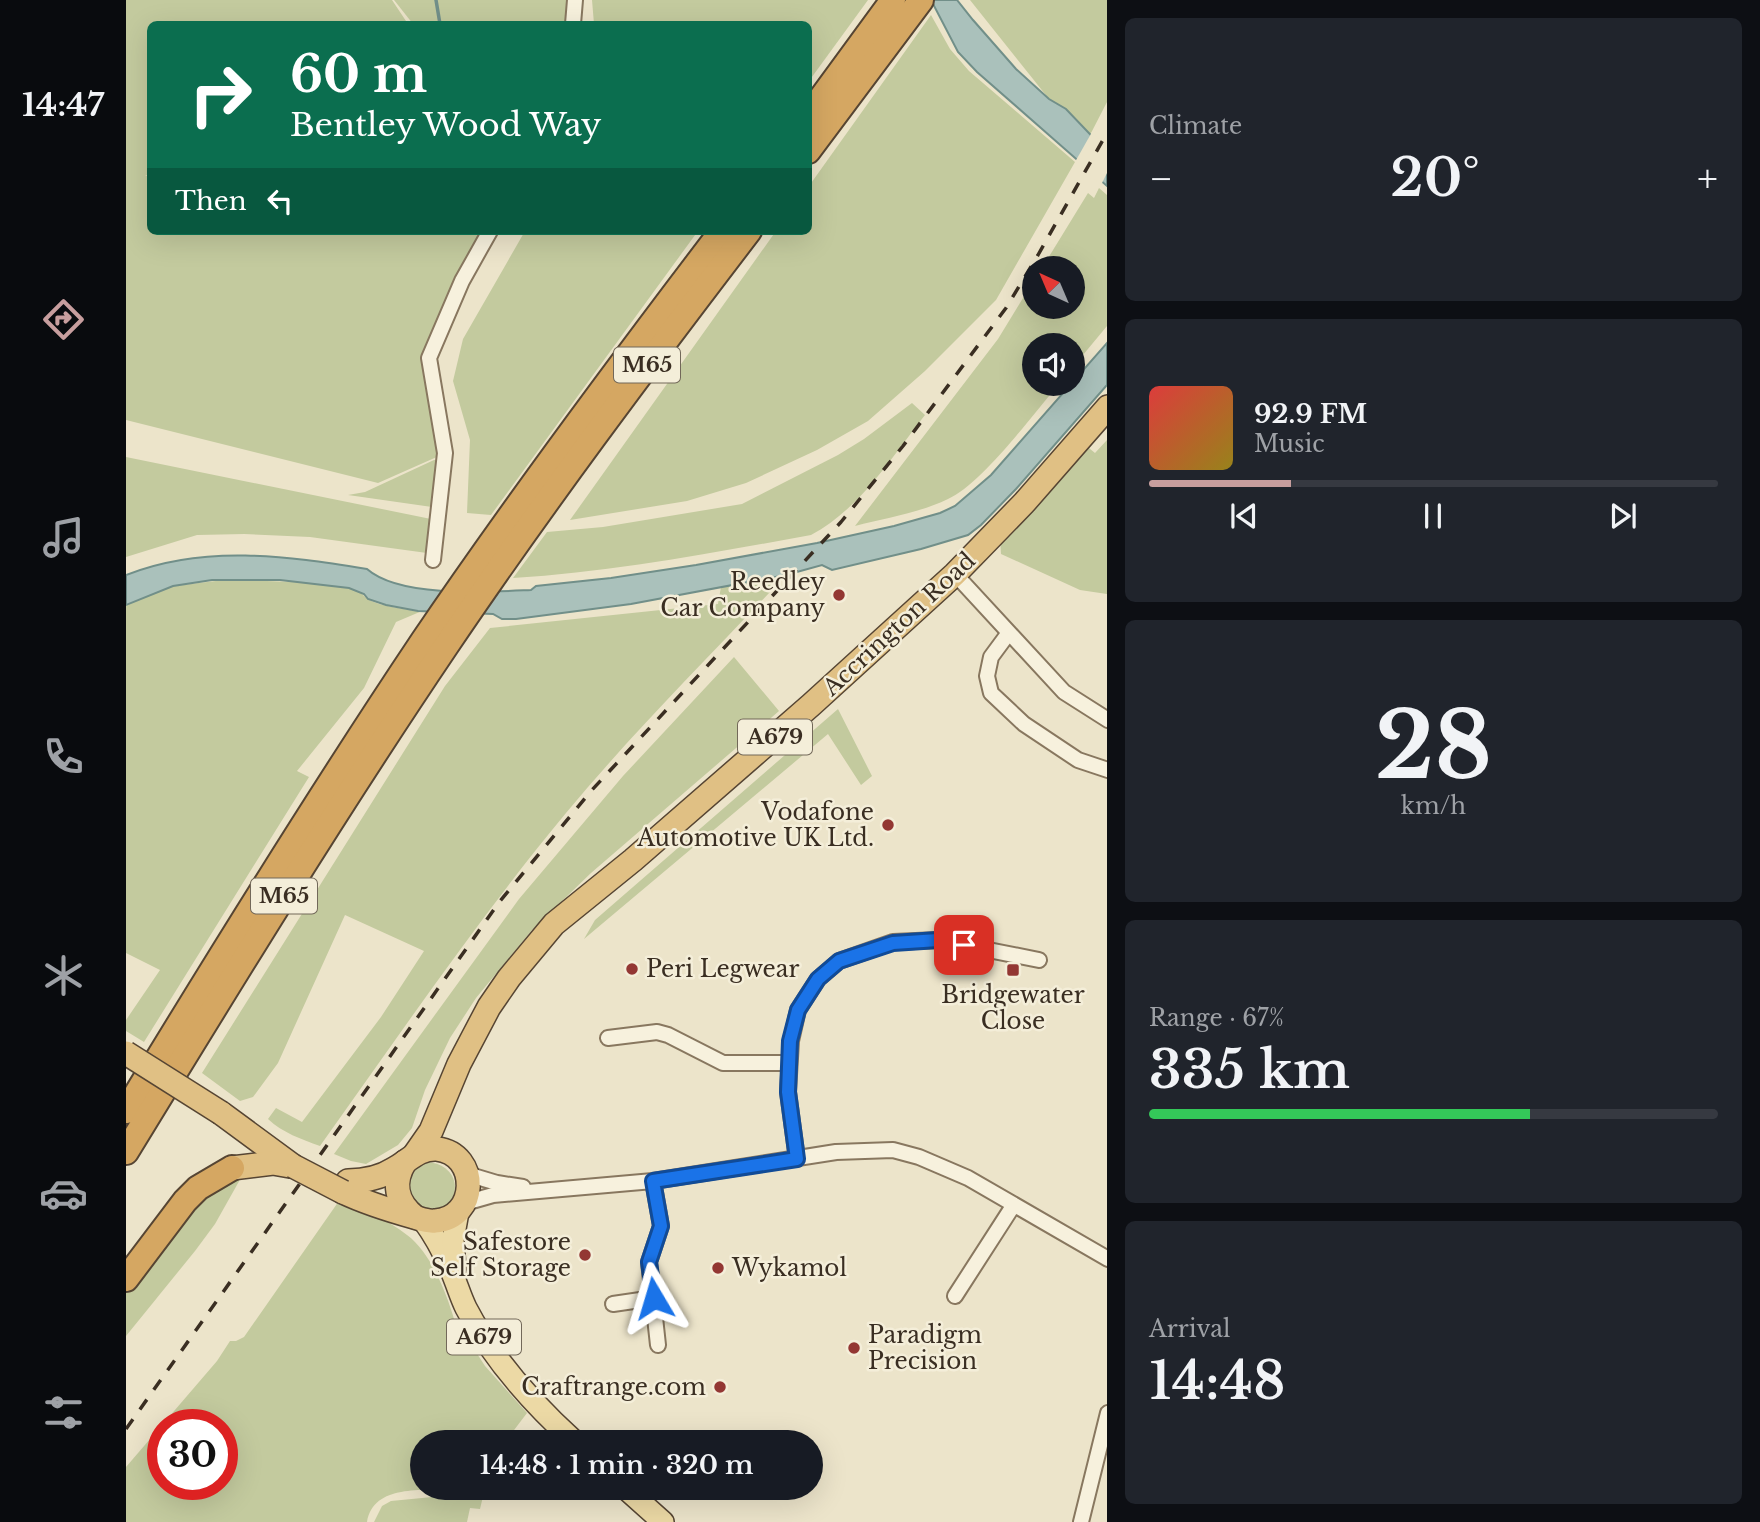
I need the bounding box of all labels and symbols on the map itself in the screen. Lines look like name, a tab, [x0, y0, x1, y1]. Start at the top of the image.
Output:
north arrow	[1022, 256, 1085, 318]
road number: M65	[614, 348, 680, 382]
street label: Accrington Road	[816, 546, 981, 702]
place label: Reedley Car Company	[660, 568, 825, 622]
marker: Reedley Car Company	[831, 587, 847, 603]
road number: A679	[738, 720, 812, 754]
place label: Vodafone Automotive UK Ltd.	[636, 798, 874, 852]
marker: Vodafone Automotive UK Ltd.	[880, 817, 896, 833]
road number: M65	[251, 878, 317, 914]
pin	[934, 915, 994, 975]
place label: Peri Legwear	[646, 955, 800, 983]
marker: Peri Legwear	[624, 961, 640, 977]
marker: Bridgewater Close	[1005, 962, 1021, 978]
place label: Bridgewater Close	[941, 981, 1085, 1035]
place label: Safestore Self Storage	[430, 1228, 571, 1282]
marker: Safestore Self Storage	[577, 1247, 593, 1263]
place label: Wykamol	[731, 1254, 847, 1282]
marker: Wykamol	[710, 1260, 726, 1276]
position arrow	[617, 1261, 691, 1335]
road number: A679	[447, 1320, 521, 1354]
place label: Paradigm Precision	[868, 1321, 982, 1375]
marker: Paradigm Precision	[846, 1340, 862, 1356]
place label: Craftrange.com	[521, 1373, 706, 1401]
marker: Craftrange.com	[712, 1379, 728, 1395]
speed limit sign: 30	[147, 1409, 238, 1500]

